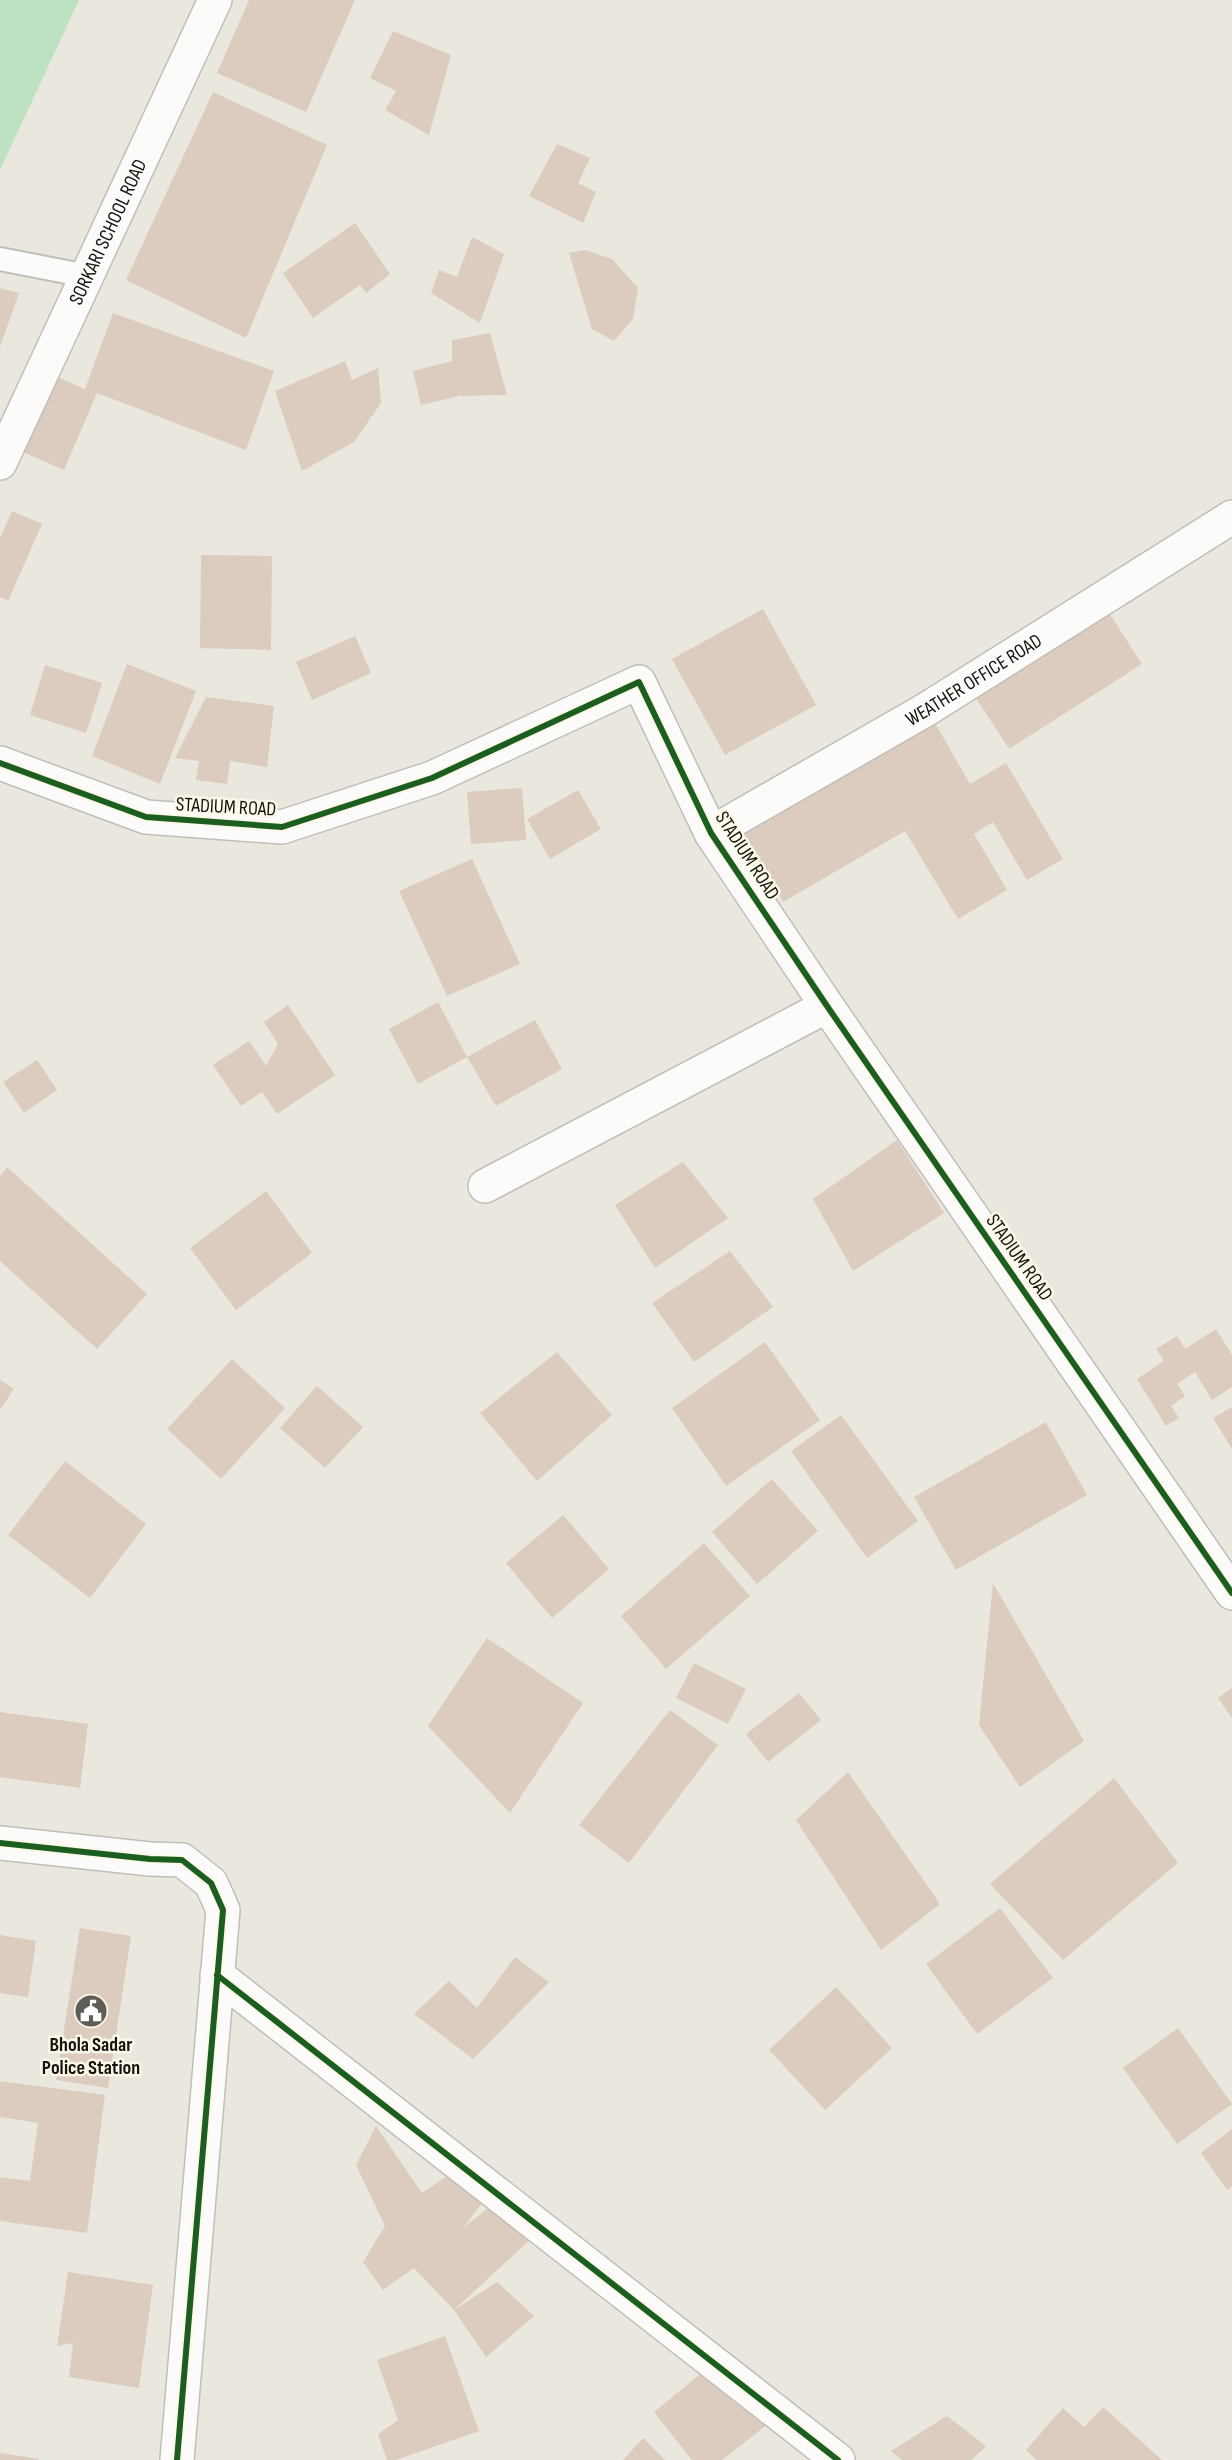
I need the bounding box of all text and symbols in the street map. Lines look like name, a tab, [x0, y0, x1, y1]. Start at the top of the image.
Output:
street label: SORKARI SCHOOL ROAD	[64, 156, 152, 309]
street label: WEATHER OFFICE ROAD	[902, 629, 1046, 732]
street label: STADIUM ROAD	[175, 792, 277, 822]
street label: STADIUM ROAD	[710, 807, 785, 904]
street label: STADIUM ROAD	[981, 1210, 1058, 1306]
public building icon: Bhola Sadar Police Station	[73, 1993, 109, 2029]
place label: Bhola Sadar Police Station	[42, 2033, 140, 2080]

